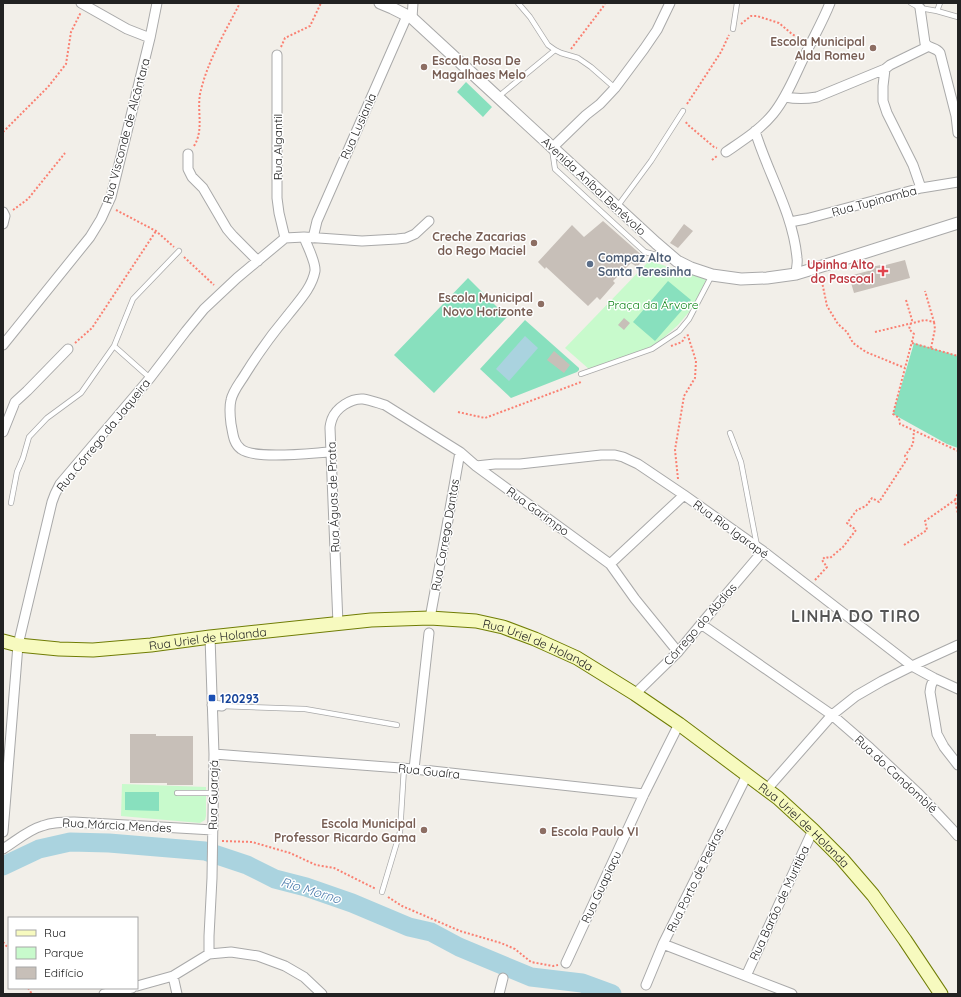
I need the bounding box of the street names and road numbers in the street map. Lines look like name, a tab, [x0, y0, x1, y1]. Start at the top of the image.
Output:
street label: Rua Visconde de Alcântara	[99, 56, 153, 206]
street label: Rua Lusiania	[337, 91, 379, 161]
street label: Rua Algantil	[270, 114, 285, 180]
street label: Avenida Aníbal Benévolo	[539, 134, 649, 238]
street label: Rua Tupinamba	[830, 182, 918, 220]
street label: Rua Córrego da Jaqueira	[53, 375, 153, 495]
street label: Rua Águas de Prata	[324, 441, 342, 553]
street label: Rua Corrego Dantas	[428, 477, 462, 592]
street label: Rua Garimpo	[504, 483, 572, 539]
street label: Rua Rio Igarapé	[690, 497, 772, 562]
street label: Córrego do Abdias	[660, 580, 740, 668]
street label: Rua Uriel de Holanda	[481, 615, 596, 674]
street label: Rua Uriel de Holanda	[148, 624, 267, 653]
street label: Rua do Candomblé	[852, 732, 941, 816]
street label: Rua Guarajá	[205, 760, 221, 830]
street label: Rua Guaíra	[397, 760, 461, 782]
street label: Rua Uriel de Holanda	[756, 779, 853, 870]
street label: Rua Márcia Mendes	[62, 815, 172, 835]
street label: Rua Porto de Pedras	[663, 825, 727, 935]
street label: Rua Barão de Muritiba	[746, 843, 812, 963]
street label: Rua Guapiaçu	[578, 849, 624, 925]

